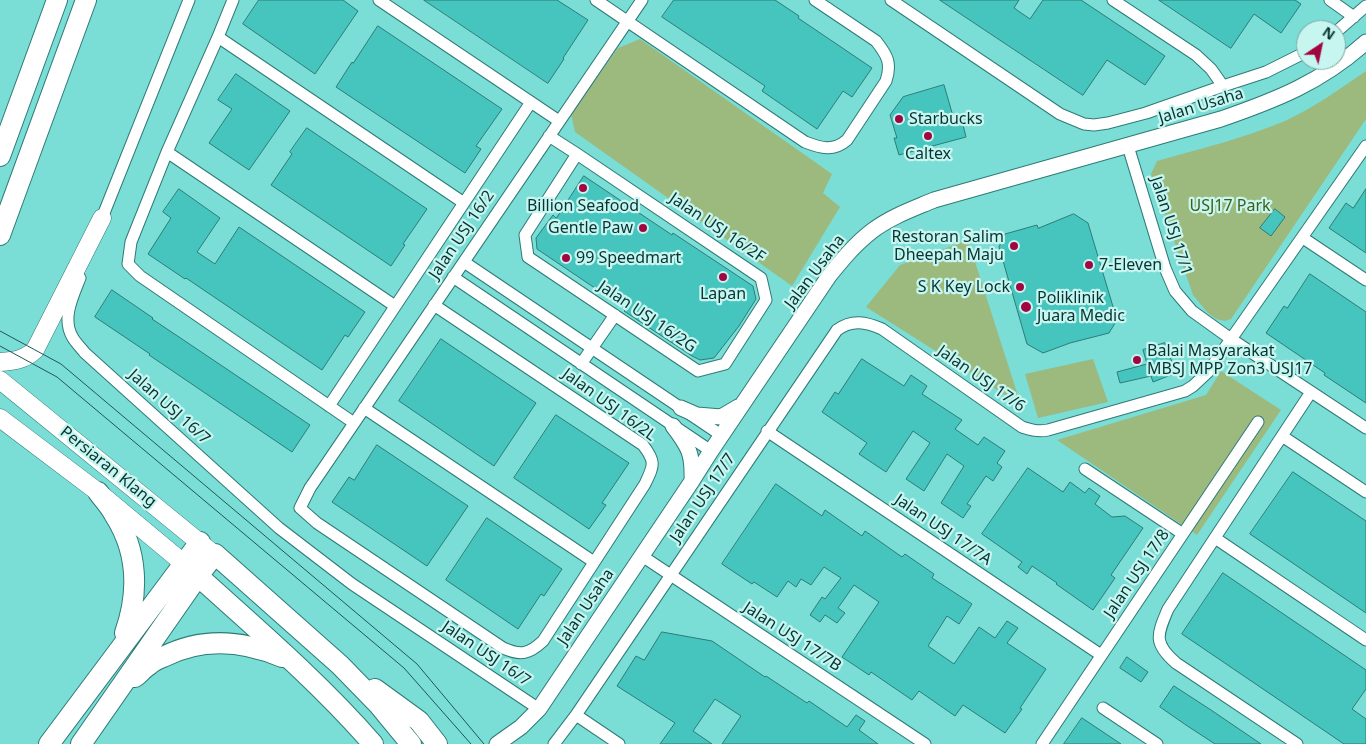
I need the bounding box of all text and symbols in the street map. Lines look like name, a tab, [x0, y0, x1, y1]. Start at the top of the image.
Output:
north arrow	[1296, 20, 1346, 70]
text: N	[1319, 22, 1339, 44]
street label: Jalan Usaha	[1156, 84, 1246, 128]
place label: Starbucks	[909, 109, 983, 129]
marker: Starbucks	[893, 113, 905, 125]
marker: Caltex	[922, 130, 934, 142]
place label: Caltex	[905, 144, 951, 164]
street label: Jalan USJ 17/1	[1146, 174, 1196, 278]
marker: Billion Seafood	[577, 182, 589, 194]
street label: Jalan USJ 16/2	[425, 187, 499, 283]
street label: Jalan USJ 16/2F	[666, 189, 768, 267]
place label: Billion Seafood	[527, 196, 639, 216]
park label: USJ17 Park	[1189, 196, 1271, 216]
place label: Gentle Paw	[548, 218, 633, 238]
marker: Gentle Paw	[637, 222, 649, 234]
place label: Restoran Salim Dheepah Maju	[892, 227, 1004, 265]
street label: Jalan Usaha	[781, 231, 849, 313]
marker: Restoran Salim Dheepah Maju	[1008, 240, 1020, 252]
place label: 99 Speedmart	[576, 248, 681, 268]
marker: 99 Speedmart	[560, 252, 572, 264]
place label: 7-Eleven	[1099, 255, 1162, 275]
marker: 7-Eleven	[1083, 259, 1095, 271]
marker: Lapan	[717, 271, 729, 283]
street label: Jalan USJ 16/2G	[594, 277, 700, 357]
place label: S K Key Lock	[918, 277, 1010, 297]
marker: S K Key Lock	[1014, 281, 1026, 293]
place label: Lapan	[700, 284, 746, 304]
place label: Poliklinik Juara Medic	[1037, 288, 1125, 326]
marker: Poliklinik Juara Medic	[1019, 300, 1033, 314]
place label: Balai Masyarakat MBSJ MPP Zon3 USJ17	[1147, 341, 1312, 379]
street label: Jalan USJ 17/6	[933, 342, 1029, 416]
marker: Balai Masyarakat MBSJ MPP Zon3 USJ17	[1131, 354, 1143, 366]
street label: Jalan USJ 16/7	[124, 365, 214, 449]
street label: Jalan USJ 16/2L	[558, 365, 660, 445]
street label: Persiaran Klang	[56, 422, 160, 512]
street label: Jalan USJ 17/7	[666, 450, 740, 546]
street label: Jalan USJ 17/7A	[891, 490, 995, 570]
street label: Jalan USJ 17/8	[1100, 526, 1174, 622]
street label: Jalan Usaha	[554, 565, 618, 649]
street label: Jalan USJ 17/7B	[739, 598, 845, 676]
street label: Jalan USJ 16/7	[438, 617, 534, 691]

